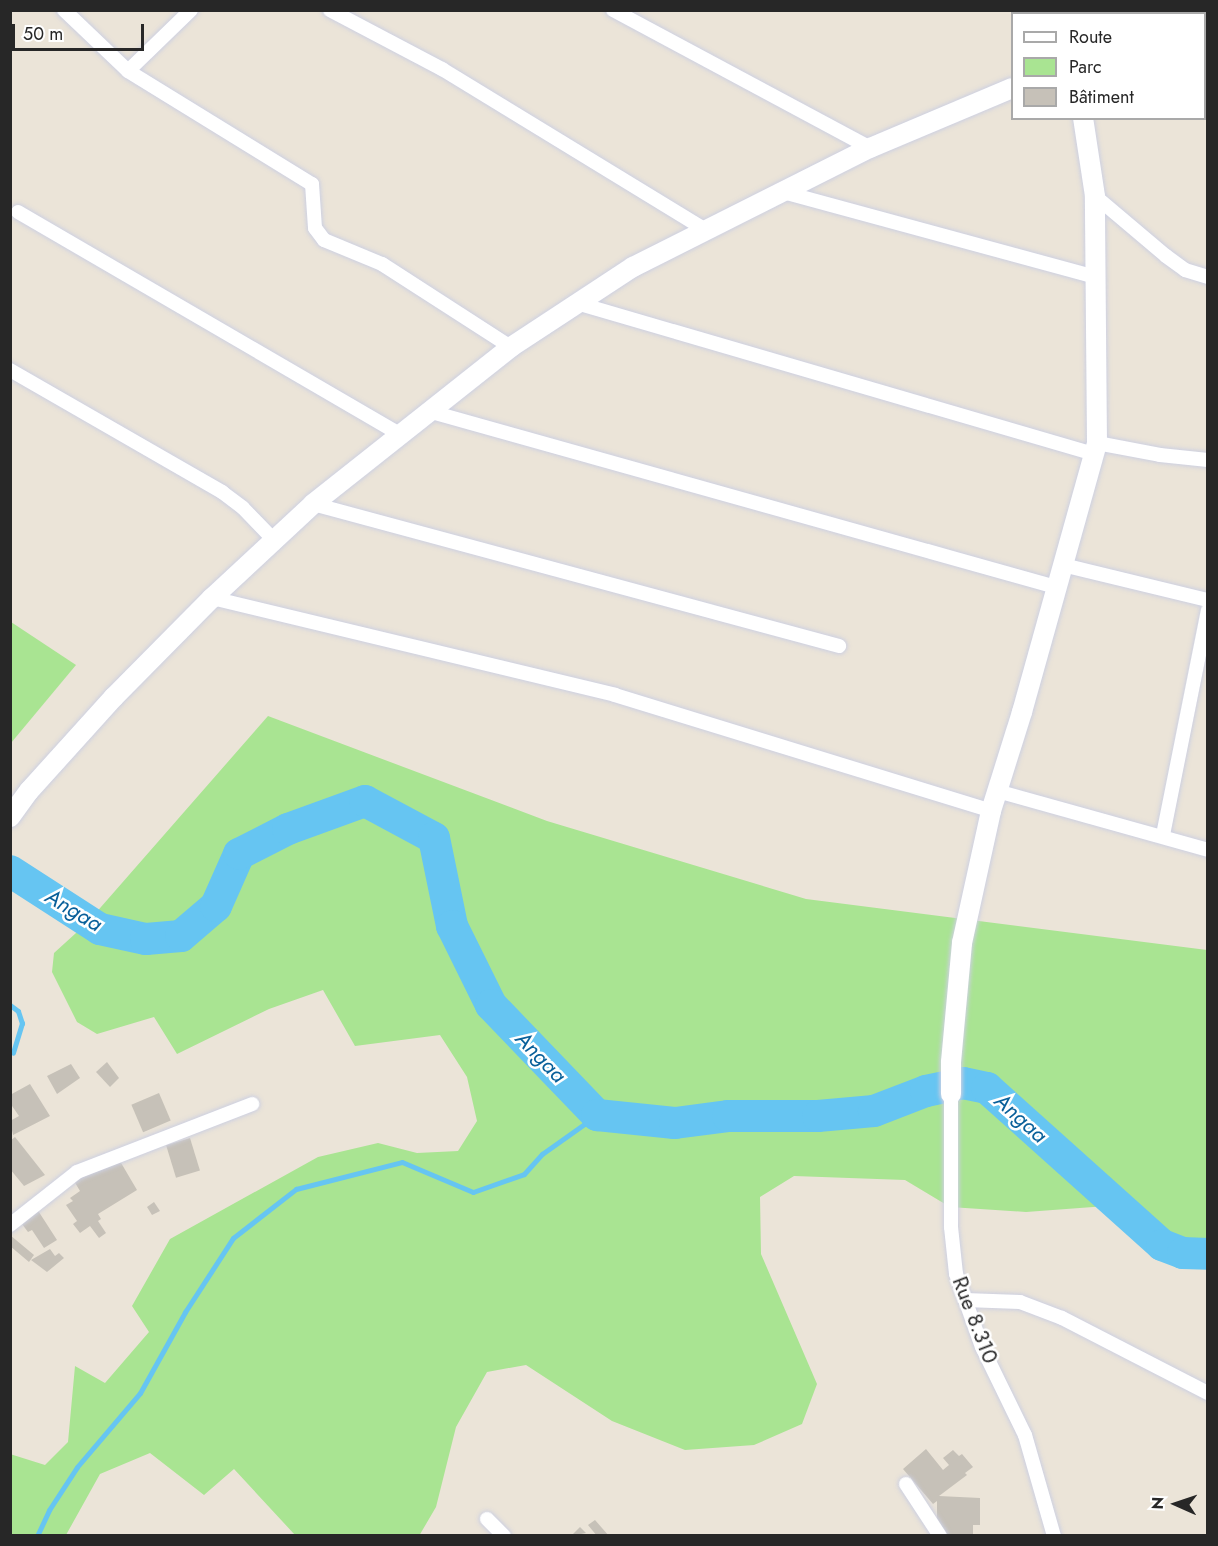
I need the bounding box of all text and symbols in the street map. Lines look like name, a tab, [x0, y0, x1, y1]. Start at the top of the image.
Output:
scale bar	[15, 12, 147, 50]
legend	[1011, 12, 1206, 120]
text: 50 m	[23, 21, 63, 47]
text: Route	[1069, 24, 1112, 50]
text: Parc	[1069, 54, 1102, 80]
text: Bâtiment	[1069, 84, 1134, 110]
water label: Angaa	[41, 883, 107, 937]
water label: Angaa	[510, 1026, 572, 1088]
water label: Angaa	[989, 1088, 1053, 1148]
street label: Rue 8.310	[947, 1273, 1003, 1367]
north arrow	[1146, 1474, 1206, 1534]
text: N	[1146, 1496, 1169, 1510]

